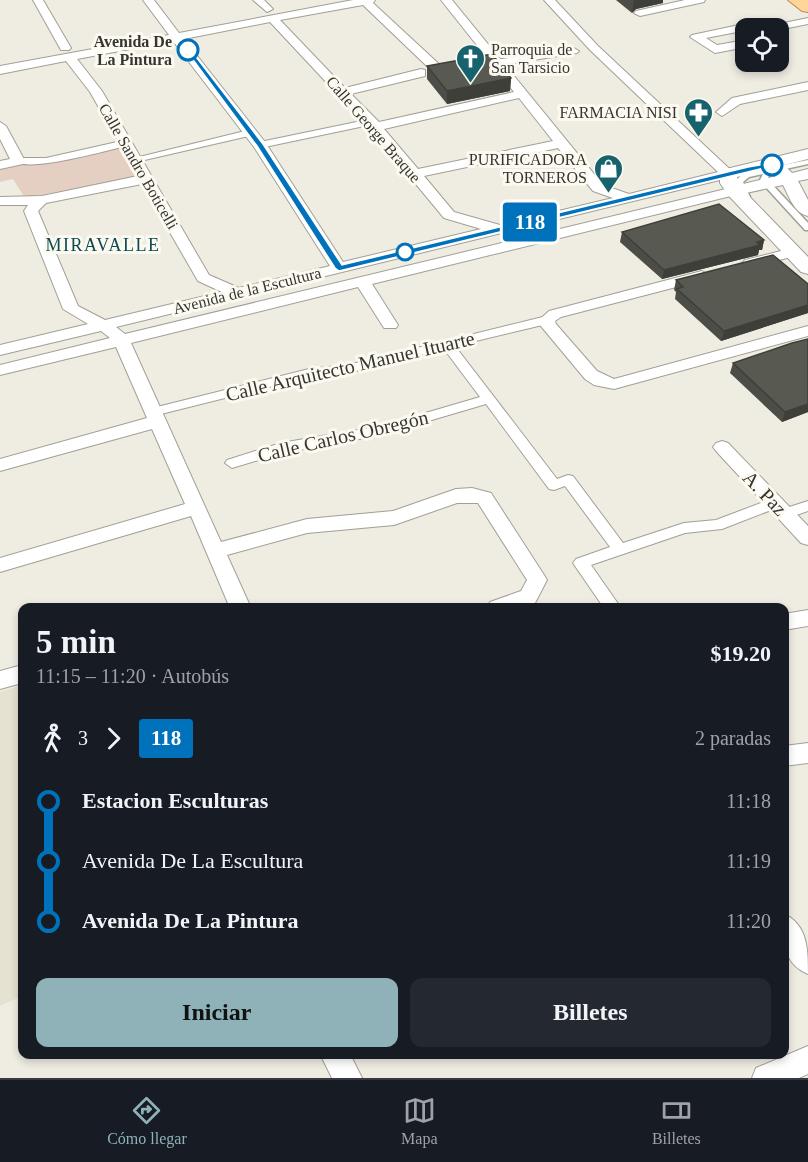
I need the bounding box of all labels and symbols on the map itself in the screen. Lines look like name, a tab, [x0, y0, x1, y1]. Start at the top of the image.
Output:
place label: Avenida De La Pintura	[94, 33, 172, 68]
marker: Avenida De La Pintura	[177, 39, 199, 61]
place label: Parroquia de San Tarsicio	[491, 41, 572, 76]
church icon: Parroquia de San Tarsicio	[454, 42, 486, 84]
street label: Calle George Braque	[322, 73, 424, 186]
pharmacy icon: FARMACIA NISI	[682, 96, 714, 138]
street label: Calle Sandro Boticelli	[96, 100, 182, 233]
place label: FARMACIA NISI	[560, 104, 677, 121]
place label: PURIFICADORA TORNEROS	[469, 151, 587, 186]
shop icon: PURIFICADORA TORNEROS	[592, 152, 624, 194]
unlabelled marker	[761, 154, 783, 176]
line badge: 118	[496, 202, 564, 242]
district label: MIRAVALLE	[46, 235, 160, 255]
unlabelled marker	[396, 243, 414, 261]
street label: Avenida de la Escultura	[171, 264, 323, 317]
street label: Calle Arquitecto Manuel Ituarte	[223, 327, 477, 406]
street label: Calle Carlos Obregón	[256, 406, 431, 467]
street label: A. Paz	[739, 466, 792, 520]

